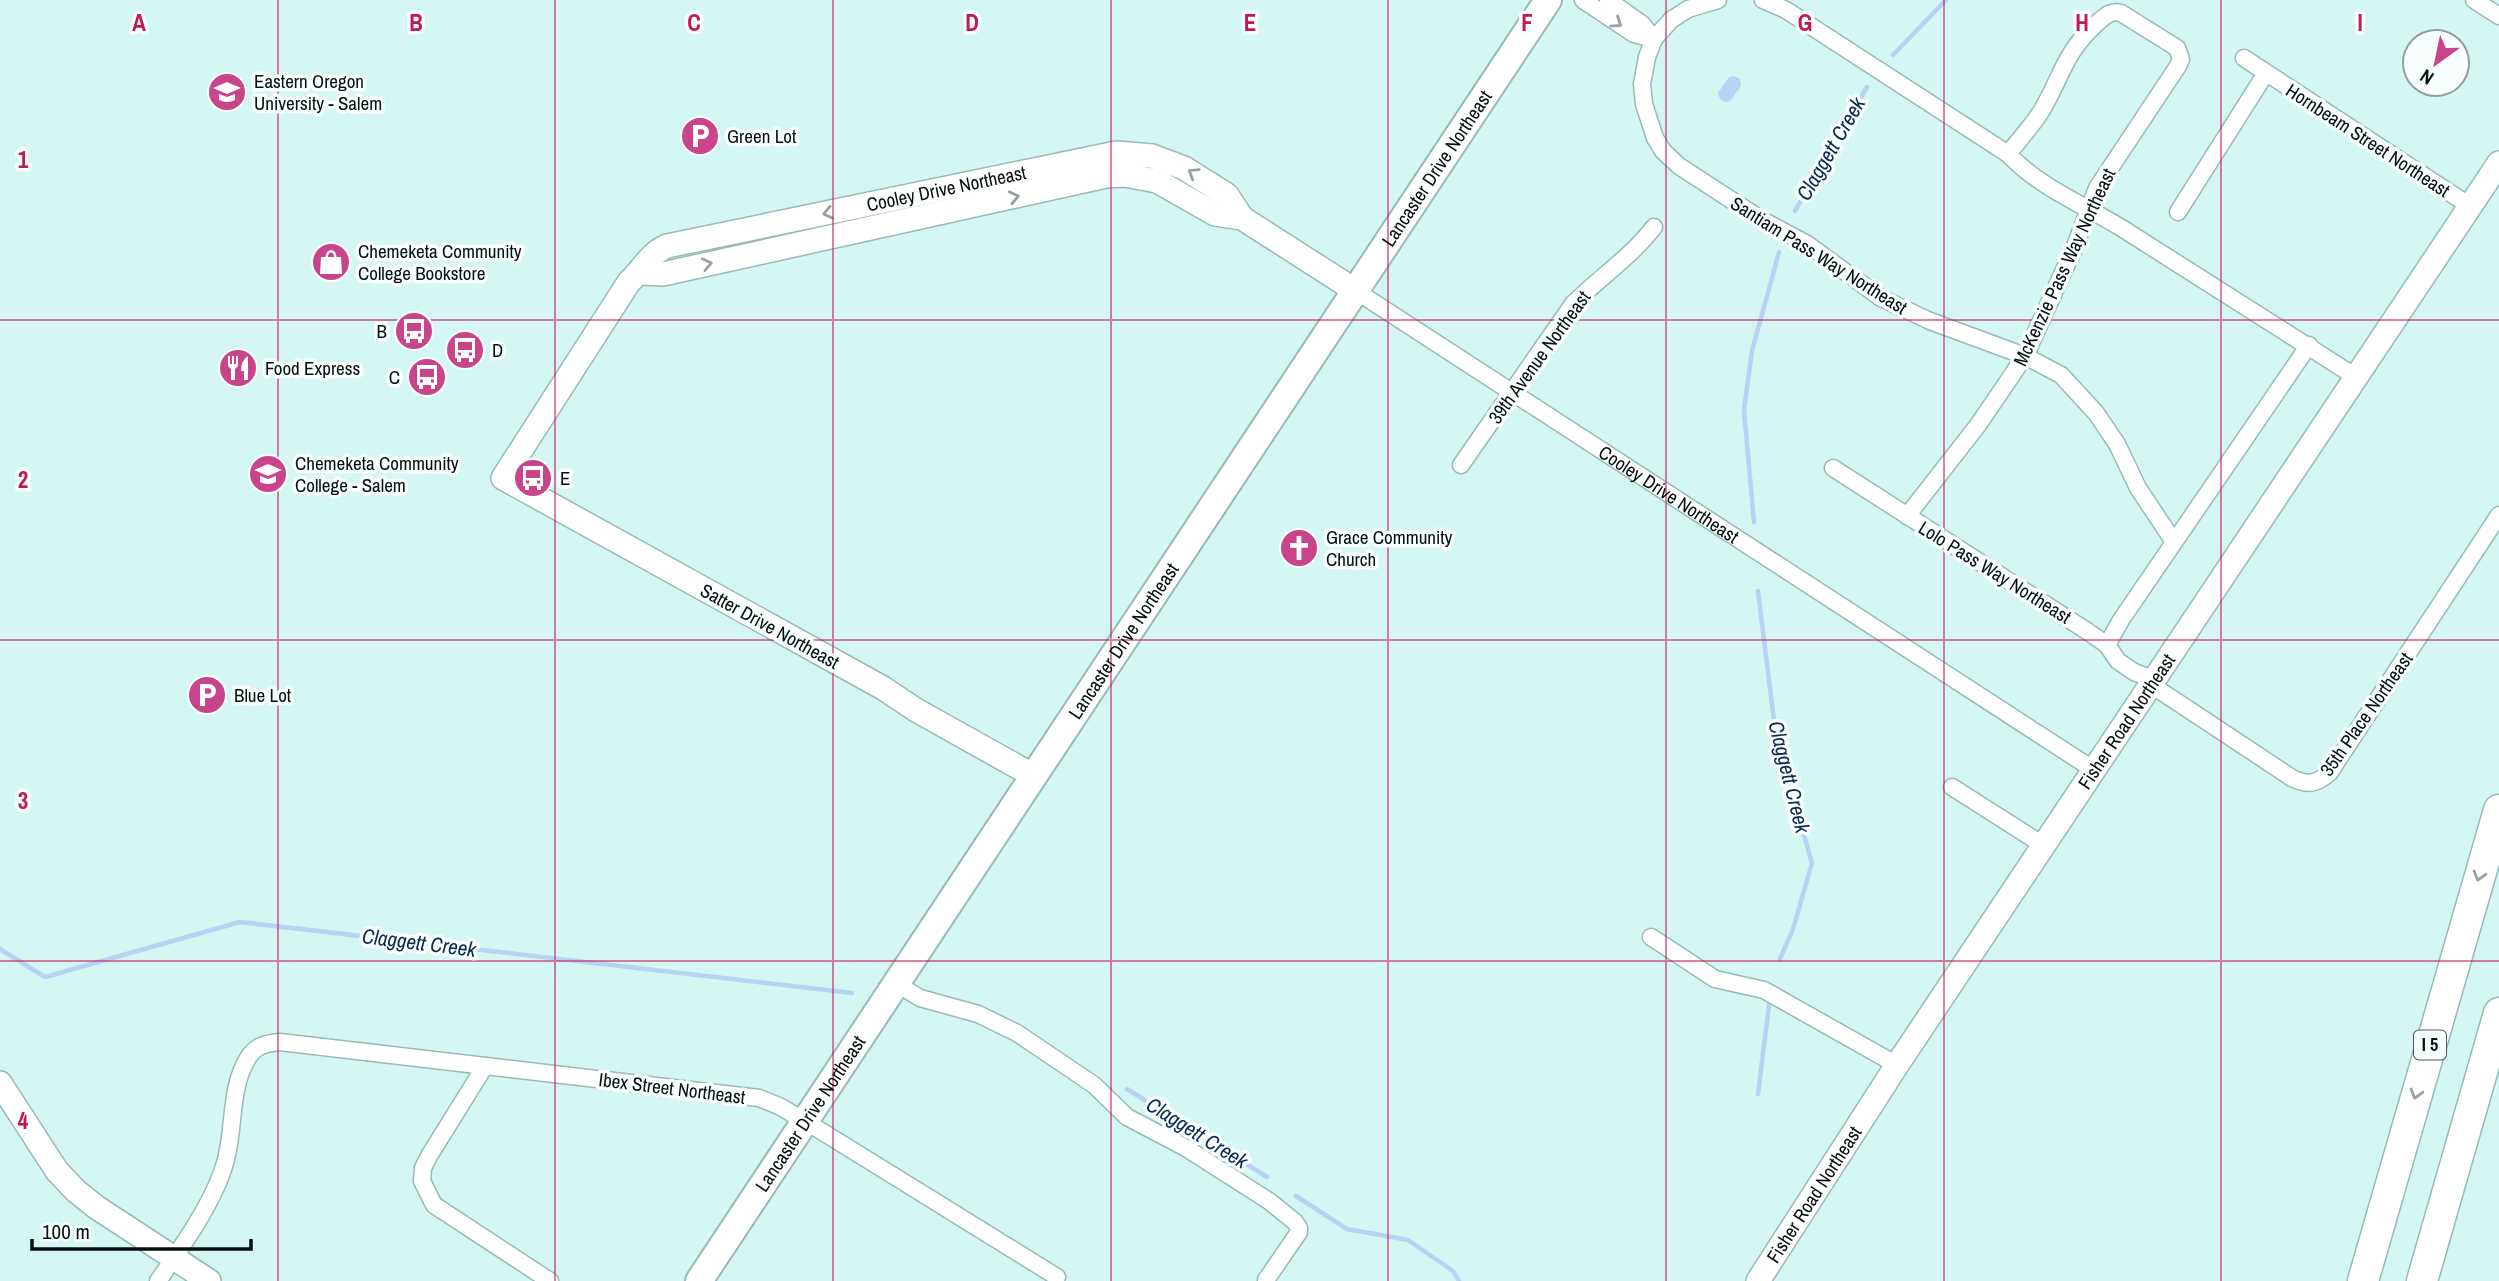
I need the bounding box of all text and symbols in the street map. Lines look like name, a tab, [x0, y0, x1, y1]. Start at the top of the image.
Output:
text: A	[132, 7, 146, 38]
text: B	[409, 7, 423, 38]
text: C	[687, 7, 701, 38]
text: D	[965, 7, 979, 38]
text: E	[1244, 7, 1256, 38]
text: F	[1521, 7, 1533, 38]
text: G	[1798, 7, 1812, 38]
text: H	[2075, 7, 2089, 38]
text: I	[2357, 7, 2363, 38]
one-way arrow	[1609, 15, 1622, 27]
north arrow	[2401, 28, 2471, 98]
text: N	[2415, 63, 2439, 91]
place label: Eastern Oregon University - Salem	[254, 68, 382, 116]
school or university icon: Eastern Oregon University - Salem	[206, 71, 248, 113]
street label: Hornbeam Street Northeast	[2281, 77, 2456, 203]
street label: Lancaster Drive Northeast	[1375, 85, 1498, 251]
water label: Claggett Creek	[1789, 91, 1873, 206]
parking icon: Green Lot	[679, 115, 721, 157]
place label: Green Lot	[727, 123, 797, 149]
text: 1	[18, 144, 29, 175]
street label: Cooley Drive Northeast	[864, 159, 1029, 217]
street label: McKenzie Pass Way Northeast	[2007, 163, 2122, 370]
one-way arrow	[1187, 169, 1200, 182]
one-way arrow	[1008, 190, 1020, 205]
street label: Santiam Pass Way Northeast	[1726, 190, 1913, 320]
one-way arrow	[822, 205, 834, 220]
place label: Chemeketa Community College Bookstore	[358, 238, 522, 286]
shop icon: Chemeketa Community College Bookstore	[310, 241, 352, 283]
one-way arrow	[701, 258, 713, 272]
street label: 39th Avenue Northeast	[1482, 285, 1596, 429]
bus stop icon: B	[393, 310, 435, 352]
place label: B	[377, 318, 387, 344]
bus stop icon: D	[444, 329, 486, 371]
place label: D	[492, 337, 503, 363]
restaurant icon: Food Express	[217, 347, 259, 389]
place label: Food Express	[265, 355, 361, 381]
bus stop icon: C	[406, 356, 448, 398]
place label: C	[389, 364, 400, 390]
street label: Cooley Drive Northeast	[1594, 439, 1744, 549]
place label: Chemeketa Community College - Salem	[295, 450, 459, 498]
school or university icon: Chemeketa Community College - Salem	[247, 453, 289, 495]
bus stop icon: E	[512, 457, 554, 499]
text: 2	[18, 464, 28, 495]
place label: E	[560, 465, 570, 491]
street label: Lolo Pass Way Northeast	[1914, 515, 2077, 630]
place label: Grace Community Church	[1326, 524, 1453, 572]
church icon: Grace Community Church	[1278, 527, 1320, 569]
street label: Lancaster Drive Northeast	[1062, 557, 1185, 724]
street label: Satter Drive Northeast	[696, 577, 845, 675]
street label: 35th Place Northeast	[2314, 646, 2419, 781]
street label: Fisher Road Northeast	[2072, 648, 2181, 794]
parking icon: Blue Lot	[186, 674, 228, 716]
place label: Blue Lot	[234, 682, 292, 708]
water label: Claggett Creek	[1762, 718, 1818, 837]
text: 3	[18, 785, 28, 816]
one-way arrow	[2473, 869, 2488, 881]
water label: Claggett Creek	[360, 921, 479, 964]
street label: Lancaster Drive Northeast	[749, 1030, 872, 1197]
road number: I 5	[2414, 1030, 2446, 1060]
street label: Ibex Street Northeast	[597, 1066, 747, 1110]
one-way arrow	[2410, 1088, 2424, 1100]
water label: Claggett Creek	[1141, 1090, 1255, 1176]
text: 4	[18, 1105, 29, 1136]
street label: Fisher Road Northeast	[1760, 1120, 1868, 1268]
scale bar	[32, 1208, 250, 1252]
text: 100 m	[42, 1217, 90, 1246]

